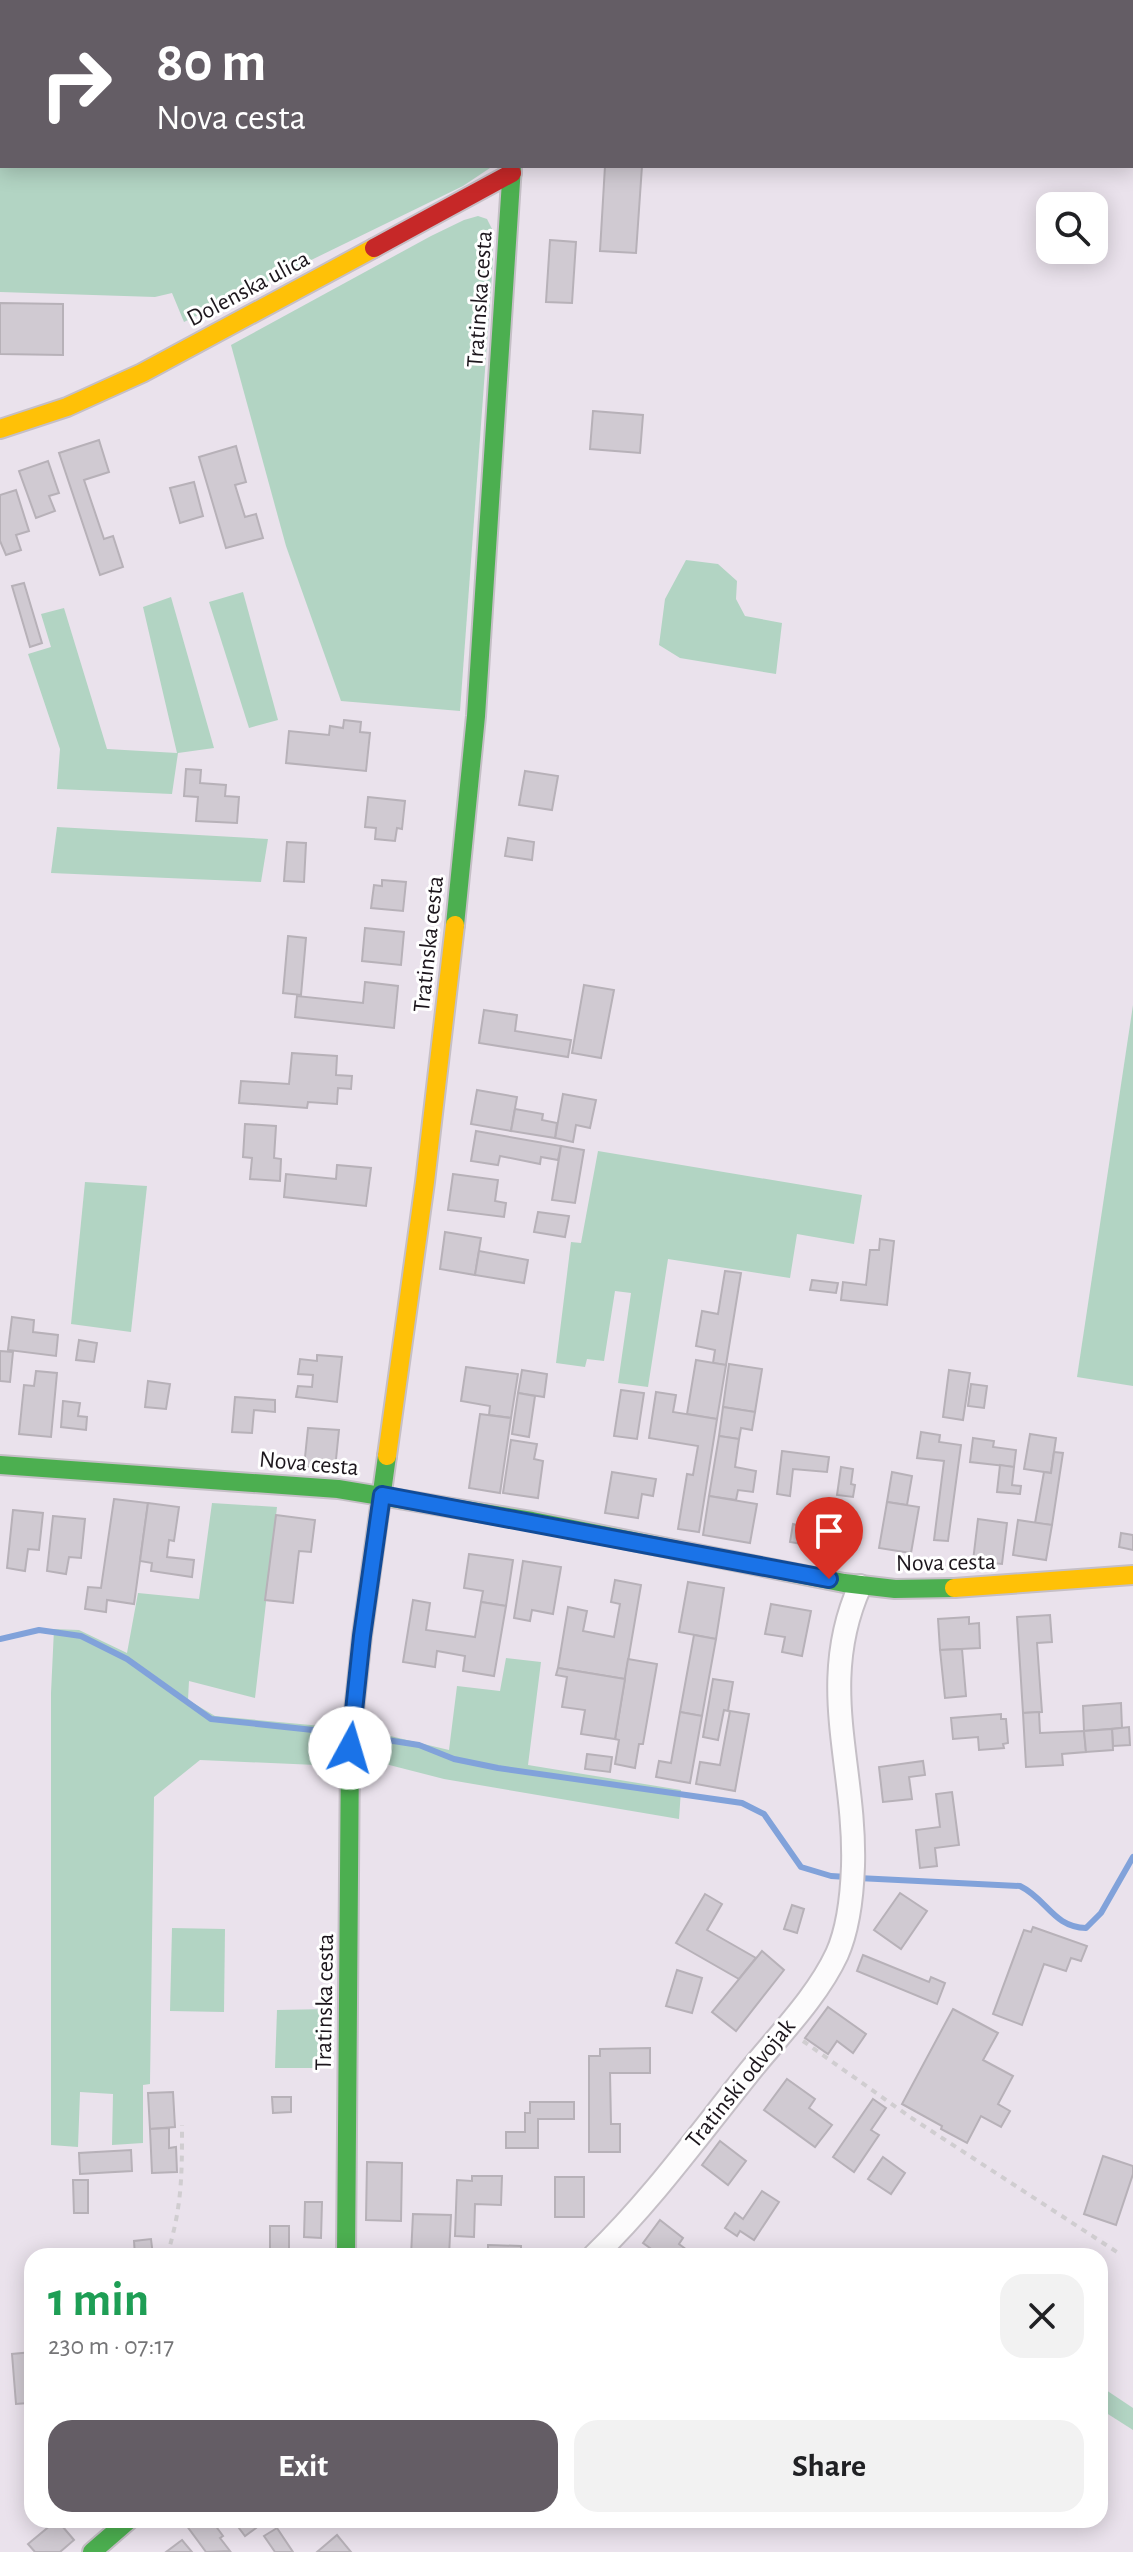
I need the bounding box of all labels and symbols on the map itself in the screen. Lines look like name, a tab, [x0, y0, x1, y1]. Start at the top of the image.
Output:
street label: Tratinska cesta	[463, 230, 497, 368]
street label: Dolenska ulica	[183, 247, 314, 331]
street label: Tratinska cesta	[410, 875, 448, 1013]
street label: Nova cesta	[258, 1448, 360, 1480]
pin	[795, 1497, 863, 1579]
street label: Nova cesta	[896, 1550, 996, 1576]
position arrow	[308, 1706, 392, 1790]
street label: Tratinska cesta	[312, 1933, 338, 2071]
street label: Tratinski odvojak	[682, 2014, 800, 2153]

